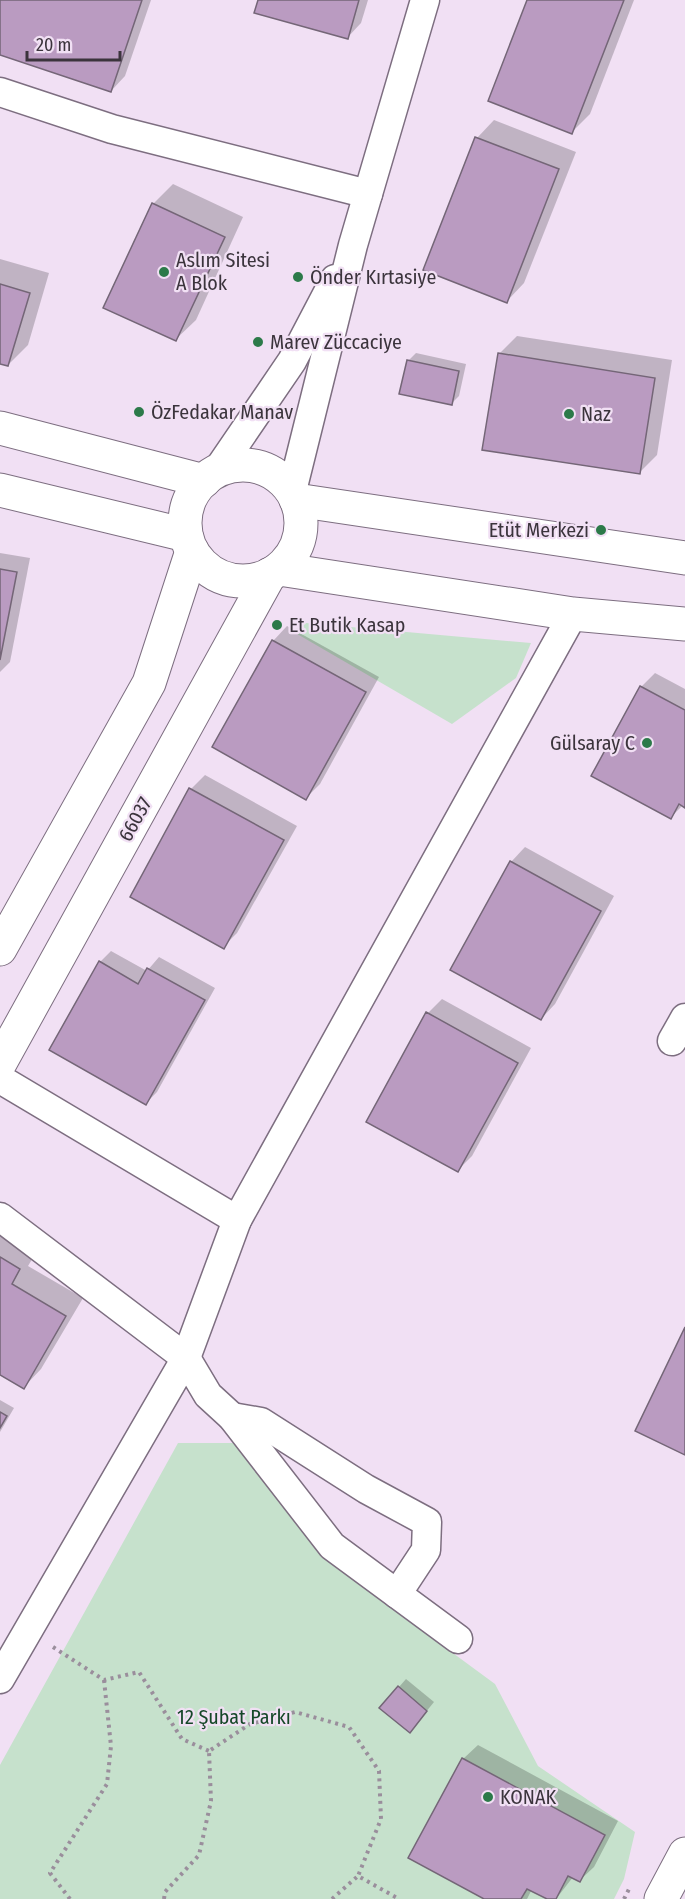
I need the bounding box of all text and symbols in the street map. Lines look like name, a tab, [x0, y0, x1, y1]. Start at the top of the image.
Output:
scale bar	[27, 24, 120, 62]
text: 20 m	[36, 34, 71, 56]
place label: Aslım Sitesi A Blok	[176, 248, 270, 295]
marker: Aslım Sitesi A Blok	[157, 265, 171, 279]
place label: Önder Kırtasiye	[310, 265, 436, 289]
marker: Önder Kırtasiye	[291, 270, 305, 284]
place label: Marev Züccaciye	[270, 330, 402, 354]
marker: Marev Züccaciye	[251, 335, 265, 349]
place label: ÖzFedakar Manav	[151, 400, 293, 424]
place label: Naz	[581, 402, 611, 426]
marker: ÖzFedakar Manav	[132, 405, 146, 419]
marker: Naz	[562, 407, 576, 421]
place label: Etüt Merkezi	[489, 518, 589, 542]
marker: Etüt Merkezi	[594, 523, 608, 537]
place label: Et Butik Kasap	[289, 613, 405, 637]
marker: Et Butik Kasap	[270, 618, 284, 632]
place label: Gülsaray C	[550, 731, 635, 755]
marker: Gülsaray C	[640, 736, 654, 750]
street label: 66037	[113, 793, 157, 845]
park label: 12 Şubat Parkı	[177, 1705, 291, 1730]
place label: KONAK	[500, 1785, 557, 1809]
marker: KONAK	[481, 1790, 495, 1804]

